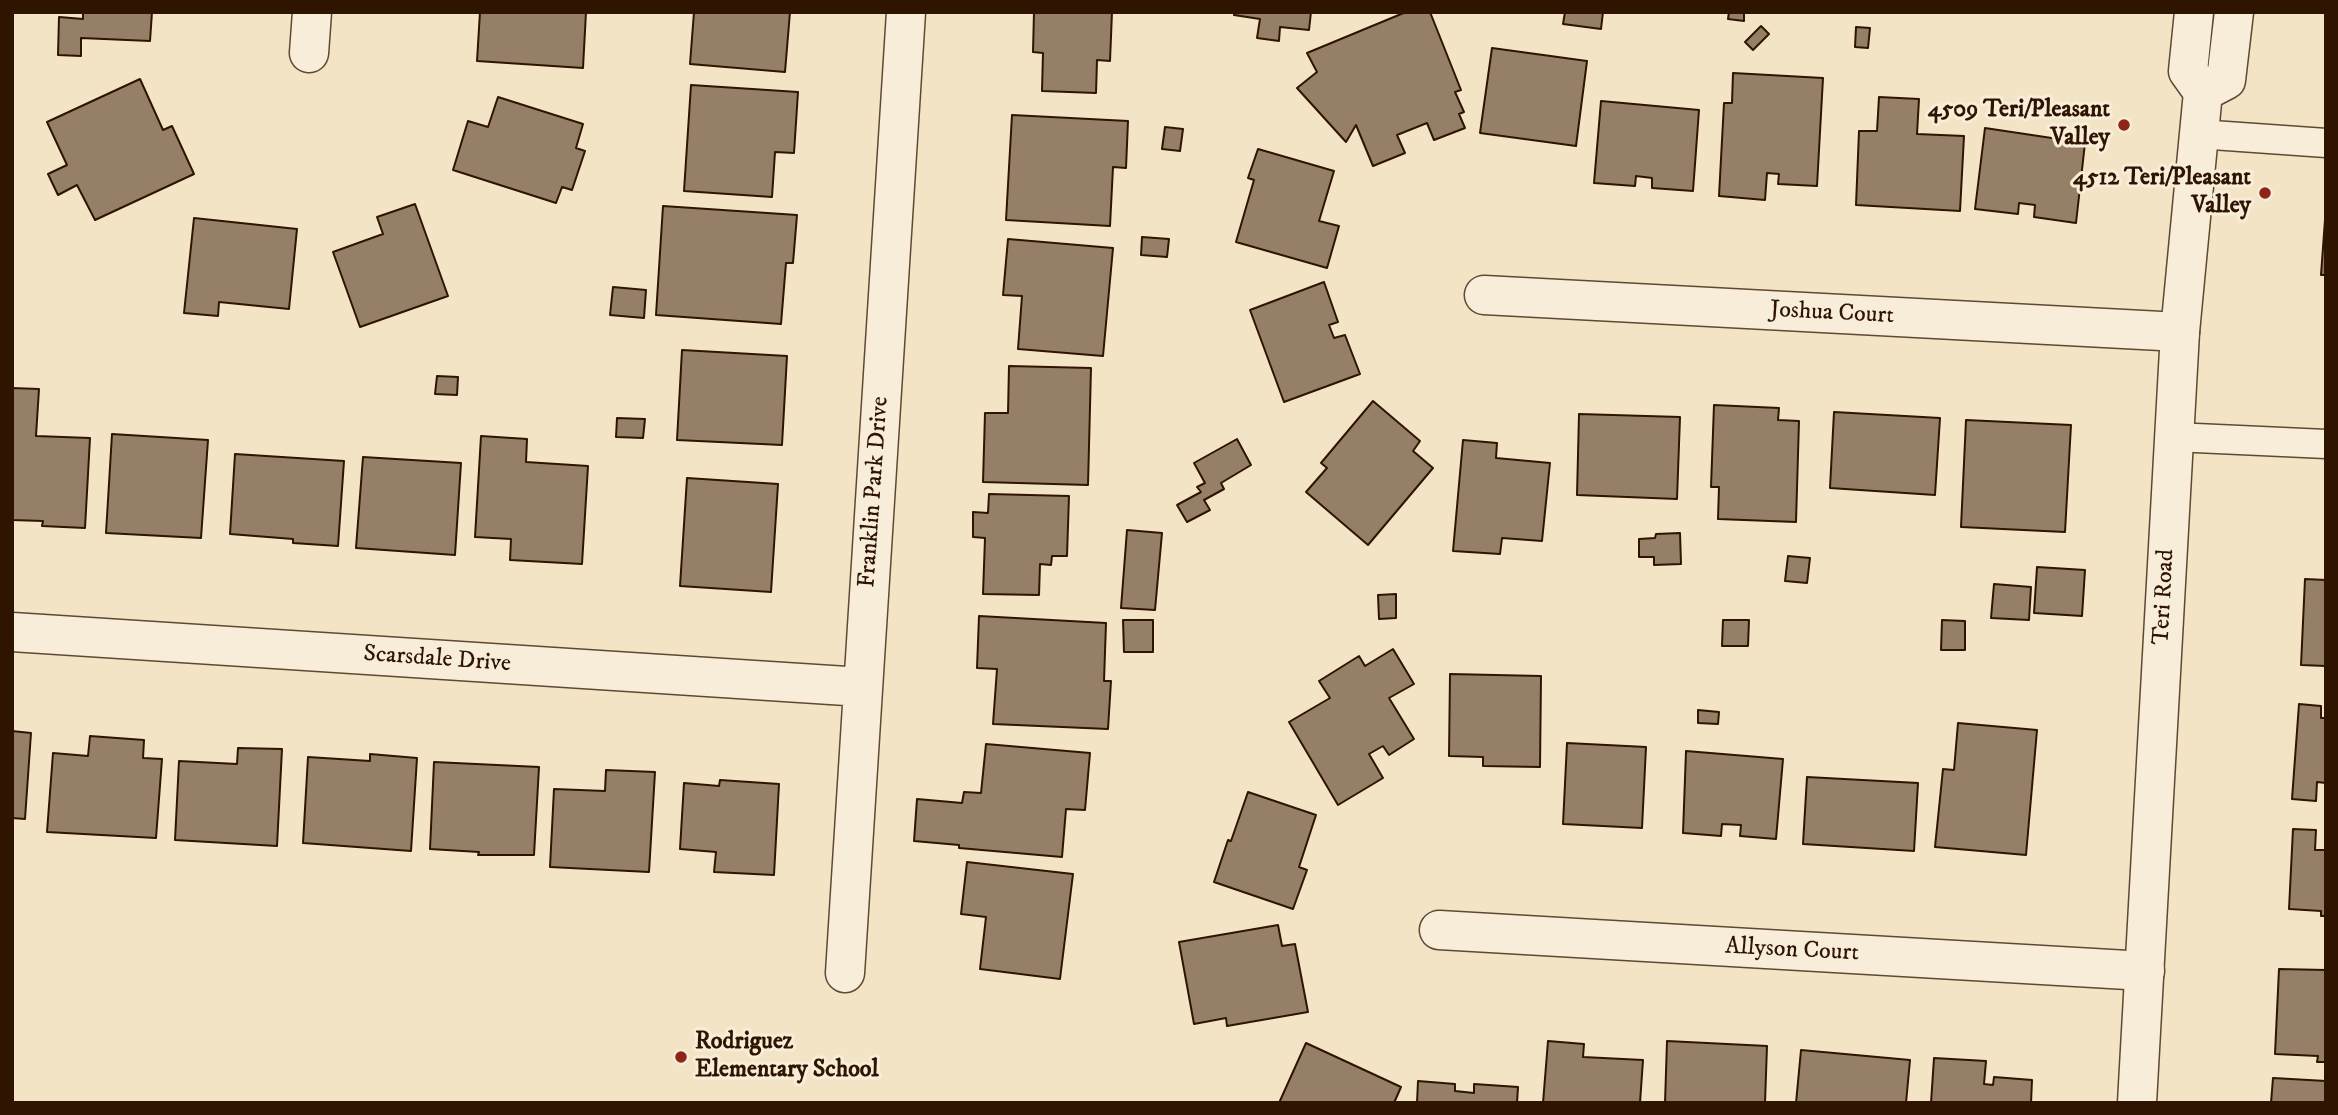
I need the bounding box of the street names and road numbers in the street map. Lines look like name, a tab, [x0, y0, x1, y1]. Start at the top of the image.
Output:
street label: Joshua Court	[1769, 296, 1895, 332]
street label: Franklin Park Drive	[854, 395, 896, 589]
street label: Teri Road	[2148, 548, 2182, 646]
street label: Scarsdale Drive	[362, 640, 512, 680]
street label: Allyson Court	[1724, 933, 1860, 969]

